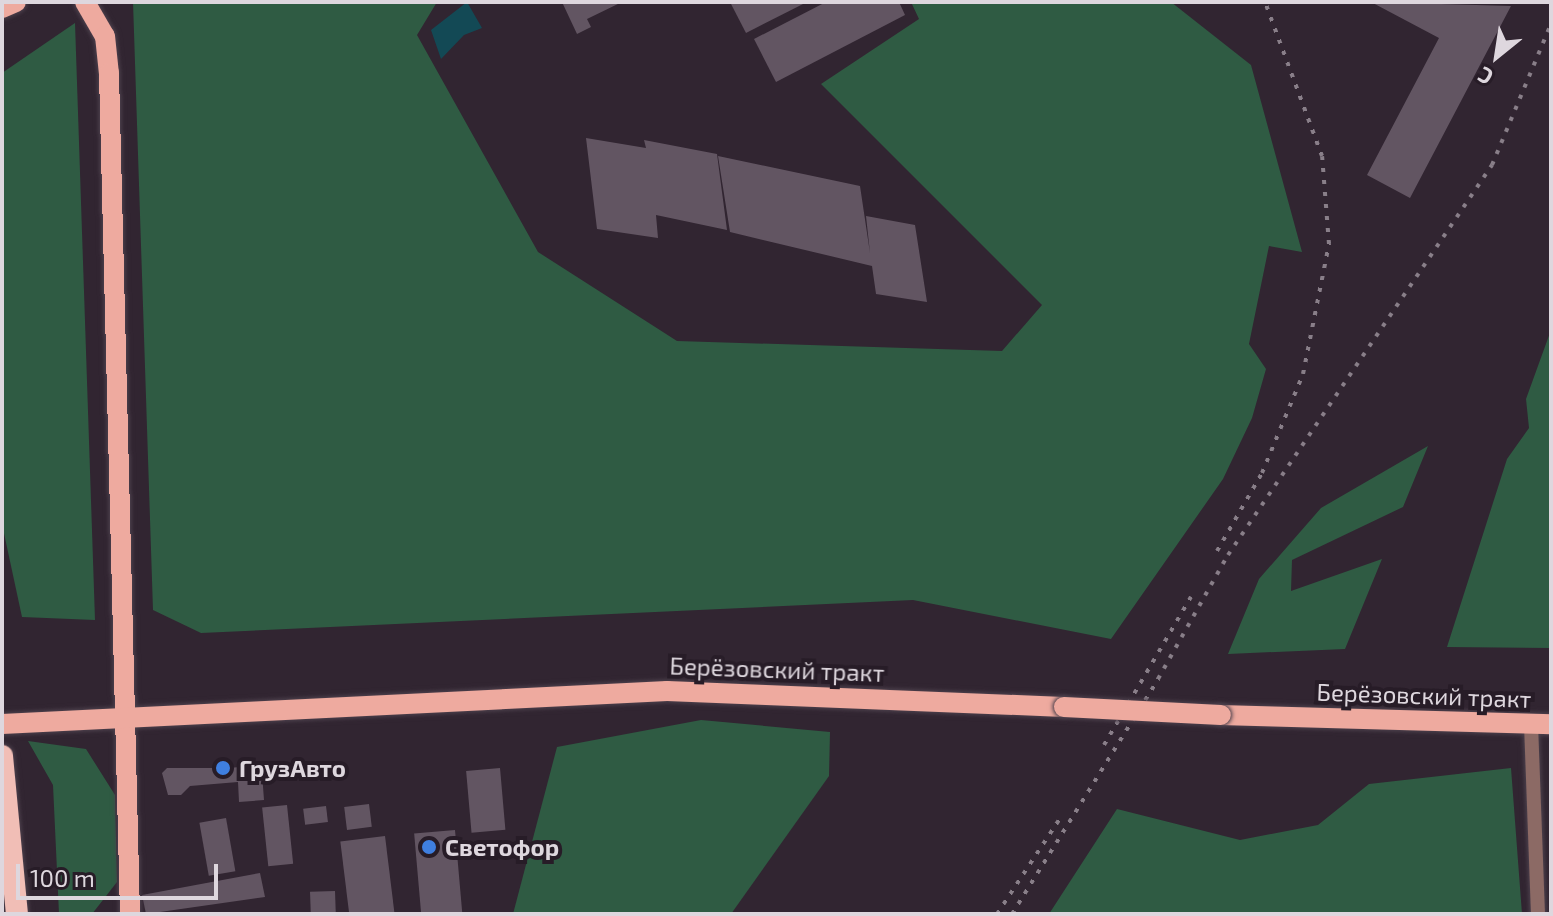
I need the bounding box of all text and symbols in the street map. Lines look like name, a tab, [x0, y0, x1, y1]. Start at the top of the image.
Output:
north arrow	[1457, 16, 1537, 96]
text: С	[1473, 62, 1497, 91]
street label: Берёзовский тракт	[669, 651, 885, 687]
street label: Берёзовский тракт	[1316, 677, 1532, 713]
place label: ГрузАвто	[239, 754, 346, 782]
marker: ГрузАвто	[214, 759, 232, 777]
place label: Светофор	[445, 833, 559, 861]
marker: Светофор	[420, 838, 438, 856]
scale bar	[20, 848, 222, 898]
text: 100 m	[30, 863, 95, 892]

